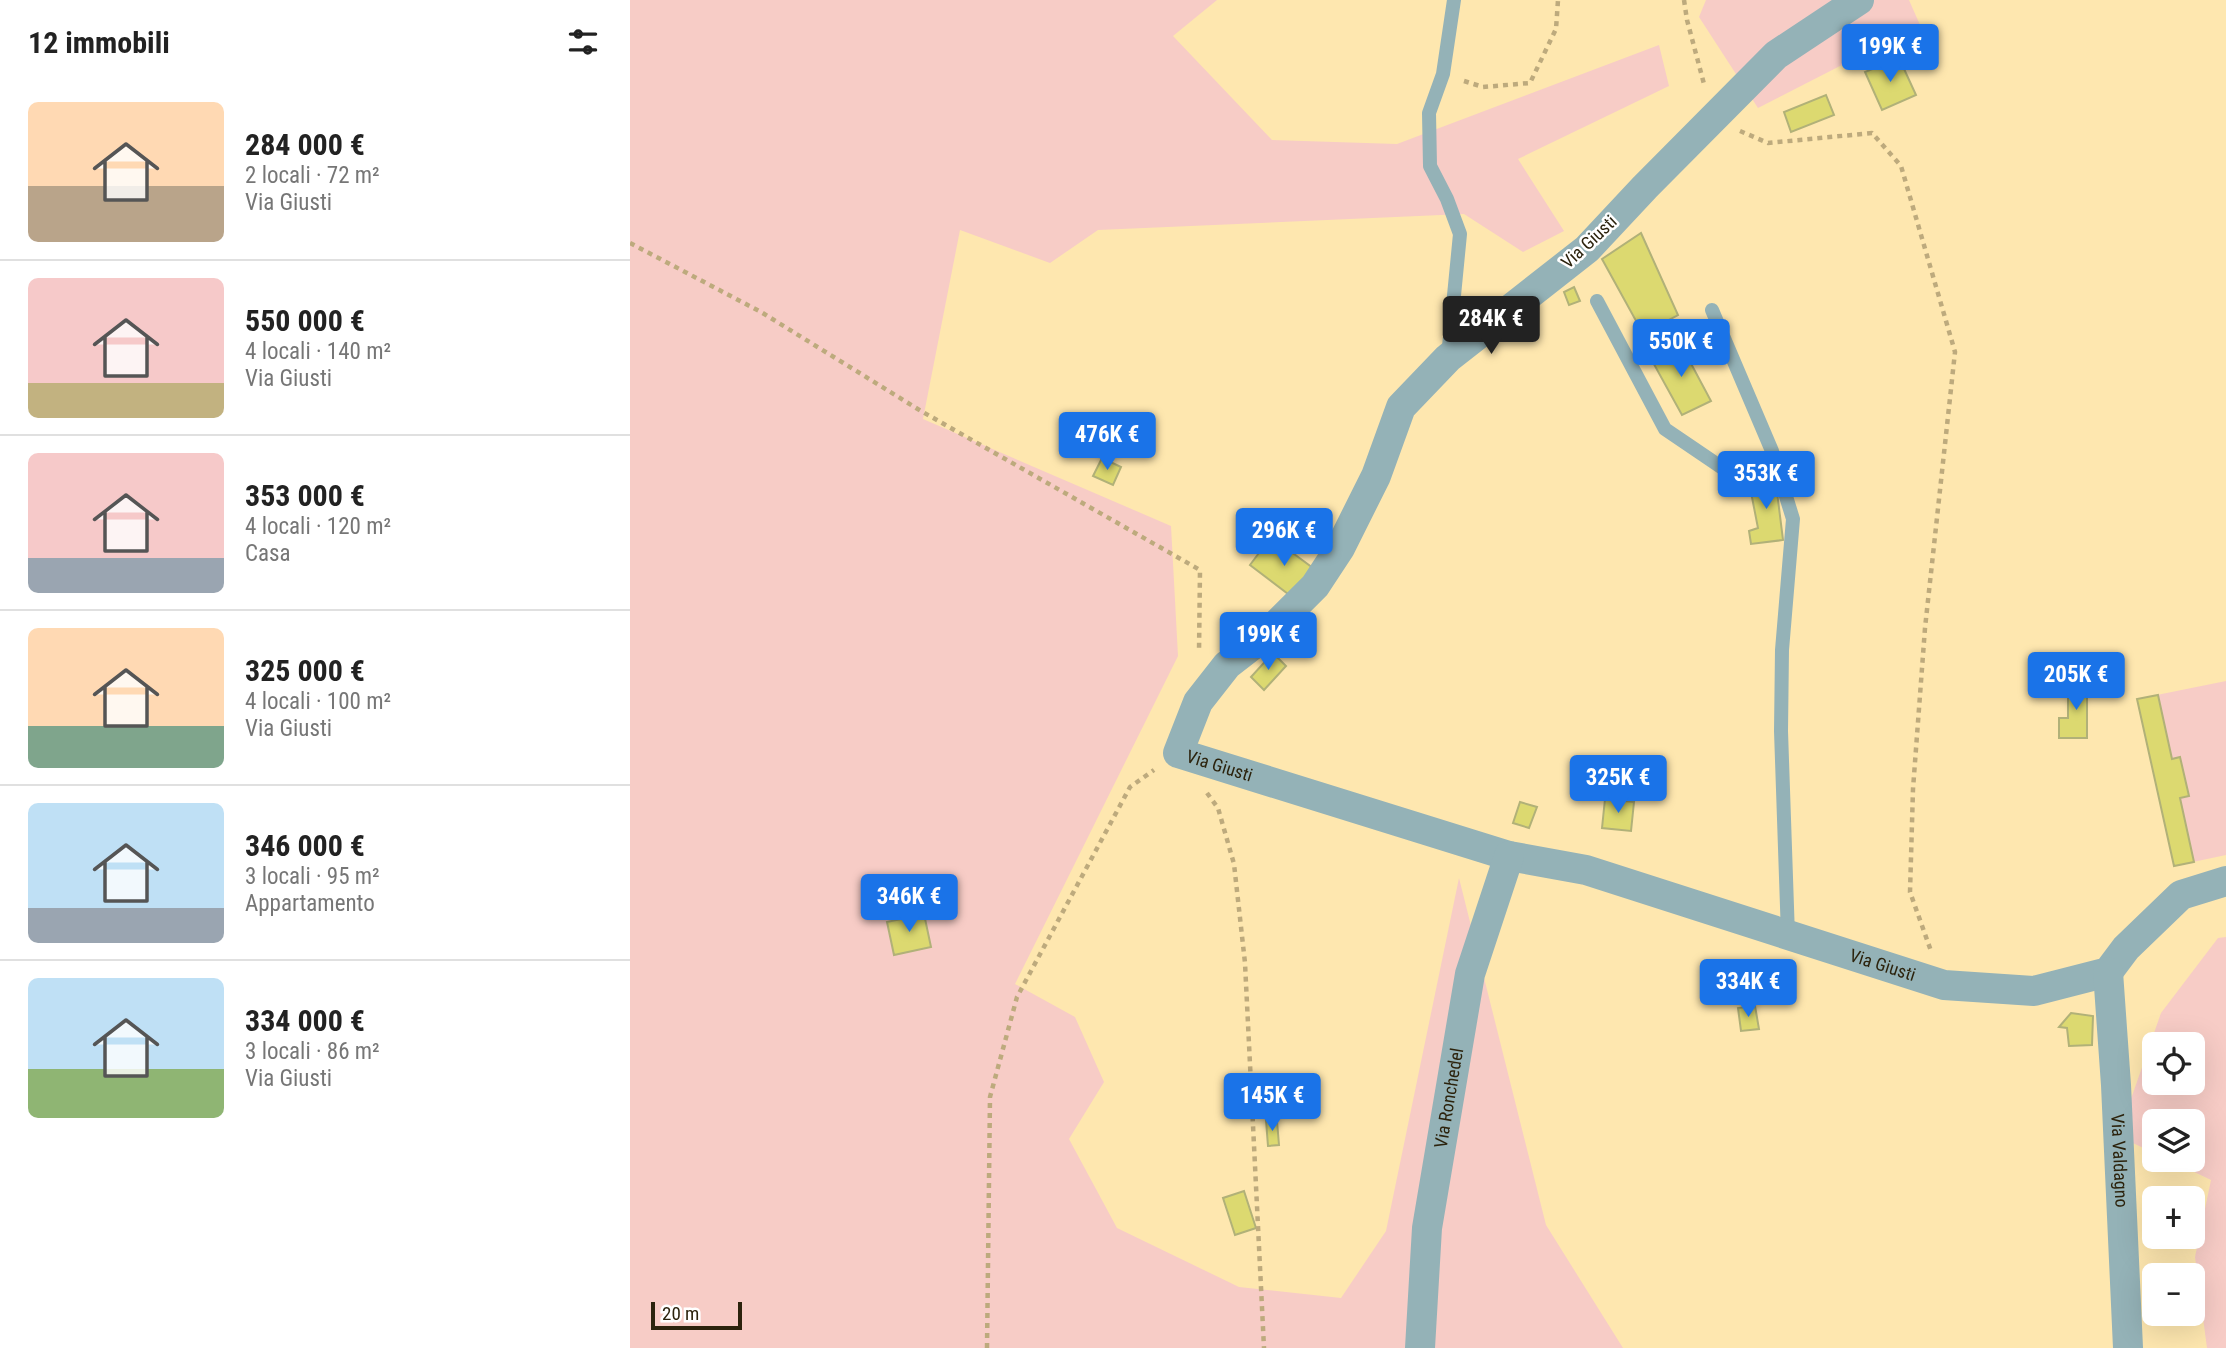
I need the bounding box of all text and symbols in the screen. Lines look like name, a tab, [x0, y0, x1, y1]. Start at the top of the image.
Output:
icon: filters	[564, 23, 602, 61]
pin: 199K €	[1833, 24, 1947, 84]
text: 12 immobili	[28, 25, 170, 60]
text: 199K €	[1858, 33, 1922, 60]
text: 284 000 €	[245, 127, 365, 162]
icon: home	[84, 130, 168, 214]
text: 2 locali · 72 m²	[245, 162, 380, 189]
text: Via Giusti	[245, 189, 332, 216]
street label: Via Giusti	[1557, 211, 1621, 273]
pin: 284K €	[1434, 296, 1548, 356]
text: 550 000 €	[245, 303, 365, 338]
text: 284K €	[1459, 305, 1523, 332]
icon: home	[84, 306, 168, 390]
pin: 550K €	[1624, 320, 1738, 379]
text: 550K €	[1649, 328, 1713, 355]
text: 4 locali · 140 m²	[245, 338, 391, 365]
text: Via Giusti	[245, 365, 332, 392]
pin: 476K €	[1050, 412, 1164, 472]
text: 476K €	[1075, 421, 1139, 448]
pin: 353K €	[1709, 452, 1823, 511]
text: 353K €	[1734, 460, 1798, 487]
text: 353 000 €	[245, 478, 365, 513]
icon: home	[84, 481, 168, 565]
pin: 296K €	[1227, 508, 1341, 568]
text: 4 locali · 120 m²	[245, 513, 391, 540]
text: 296K €	[1252, 517, 1316, 544]
text: Casa	[245, 540, 291, 567]
pin: 199K €	[1211, 612, 1325, 672]
text: 199K €	[1236, 621, 1300, 648]
pin: 205K €	[2019, 652, 2133, 712]
text: 325 000 €	[245, 653, 365, 688]
icon: home	[84, 656, 168, 740]
text: 205K €	[2044, 661, 2108, 688]
text: 4 locali · 100 m²	[245, 688, 391, 715]
text: Via Giusti	[245, 715, 332, 742]
street label: Via Giusti	[1184, 745, 1255, 786]
pin: 325K €	[1561, 756, 1675, 815]
text: 325K €	[1586, 764, 1650, 791]
text: 346 000 €	[245, 828, 365, 863]
icon: home	[84, 831, 168, 915]
text: 3 locali · 95 m²	[245, 863, 380, 890]
pin: 346K €	[852, 874, 966, 934]
text: 346K €	[877, 883, 941, 910]
text: Appartamento	[245, 890, 375, 917]
street label: Via Giusti	[1847, 944, 1918, 985]
pin: 334K €	[1691, 960, 1805, 1019]
text: 334K €	[1716, 968, 1780, 995]
text: 334 000 €	[245, 1003, 365, 1038]
icon: home	[84, 1006, 168, 1090]
map controls	[2142, 1032, 2205, 1326]
button: locate	[2142, 1032, 2205, 1095]
text: 3 locali · 86 m²	[245, 1038, 380, 1065]
street label: Via Ronchedel	[1430, 1046, 1467, 1150]
text: Via Giusti	[245, 1065, 332, 1092]
pin: 145K €	[1215, 1074, 1329, 1133]
text: 145K €	[1240, 1082, 1304, 1109]
button: layers	[2142, 1109, 2205, 1172]
street label: Via Valdagno	[2107, 1113, 2133, 1208]
button: +	[2142, 1186, 2205, 1249]
button: −	[2142, 1263, 2205, 1326]
scale bar	[651, 1299, 742, 1331]
text: 20 m	[662, 1302, 699, 1325]

